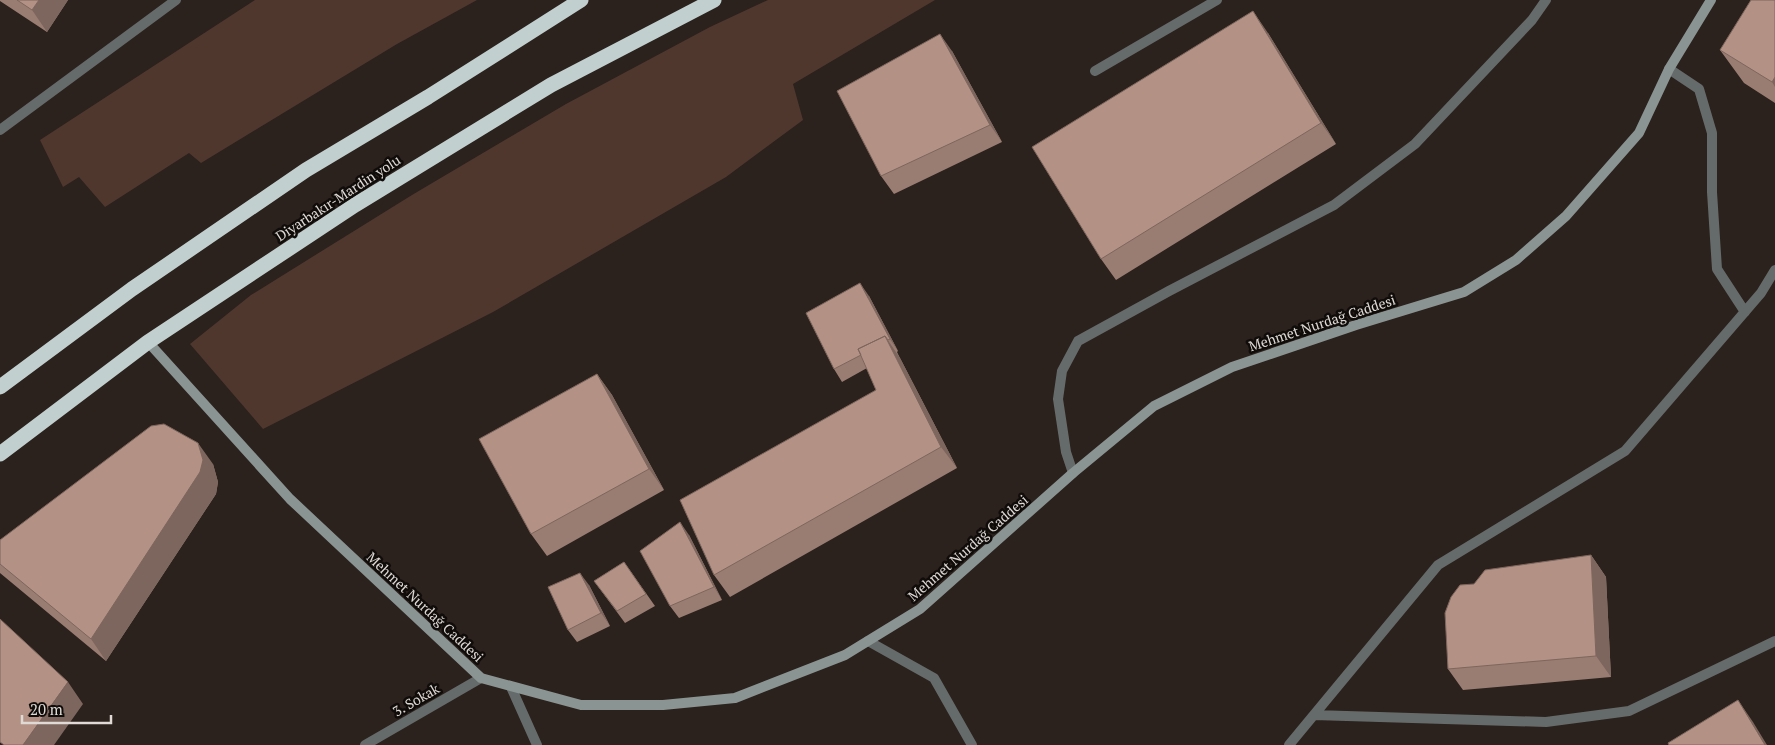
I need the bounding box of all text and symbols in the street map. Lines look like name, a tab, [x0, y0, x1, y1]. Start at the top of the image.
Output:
street label: Diyarbakır-Mardin yolu	[271, 150, 404, 245]
street label: Mehmet Nurdağ Caddesi	[1246, 290, 1398, 355]
street label: Mehmet Nurdağ Caddesi	[904, 490, 1032, 605]
street label: Mehmet Nurdağ Caddesi	[363, 547, 488, 666]
street label: 3. Sokak	[389, 678, 443, 721]
scale bar	[22, 692, 111, 724]
text: 20 m	[30, 699, 63, 719]

